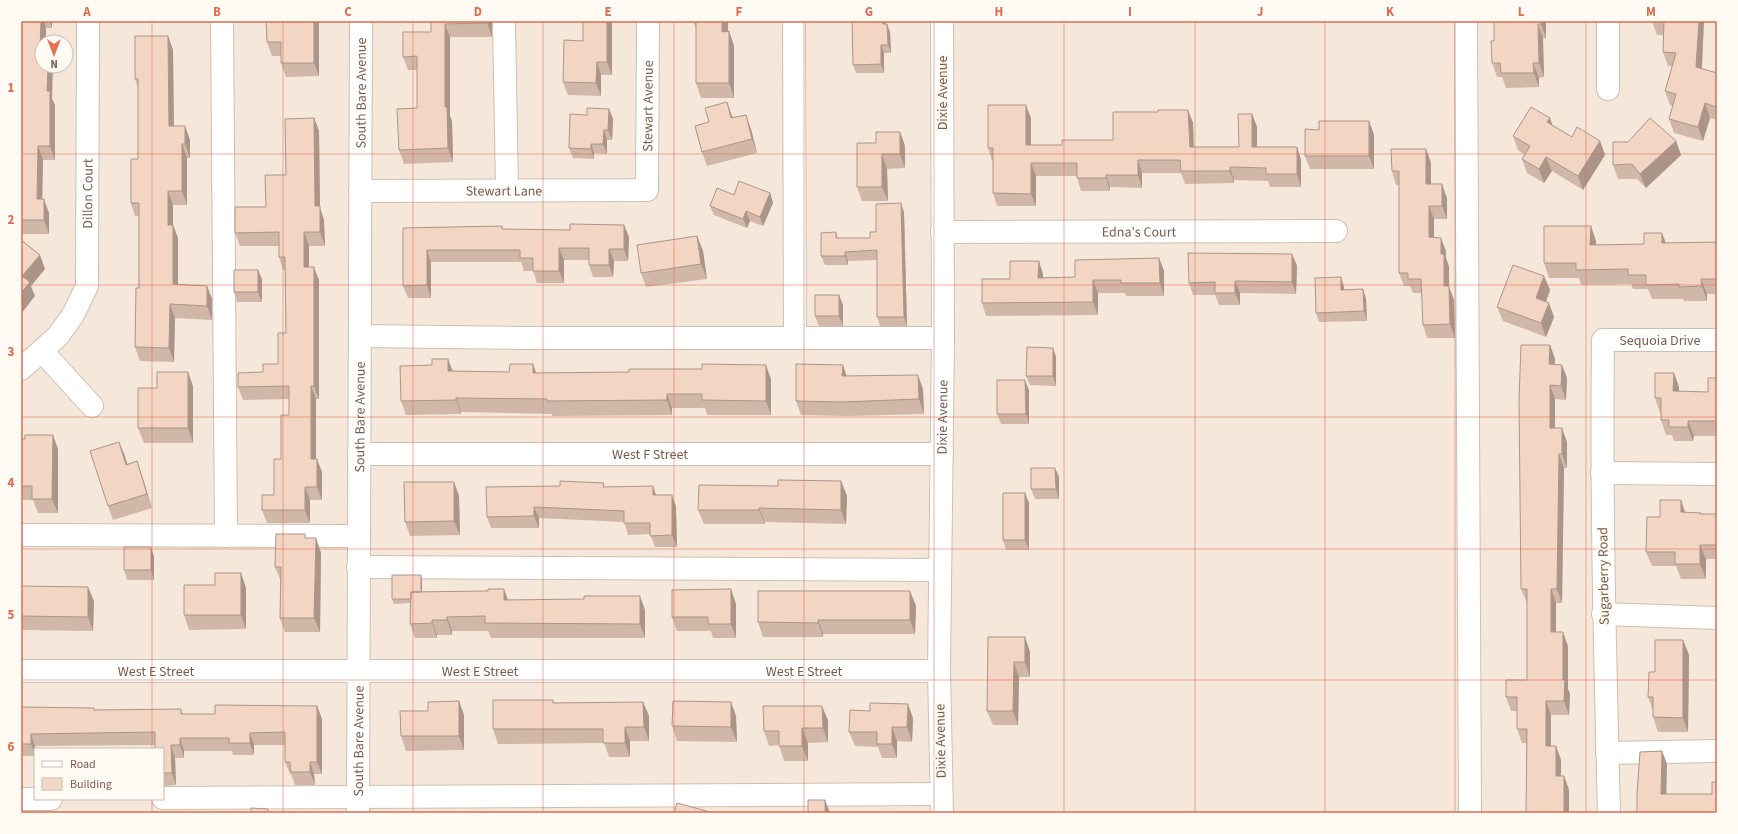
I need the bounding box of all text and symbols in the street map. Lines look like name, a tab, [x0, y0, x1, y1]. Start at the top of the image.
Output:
text: A	[82, 3, 91, 21]
text: B	[213, 3, 221, 21]
text: C	[344, 3, 352, 21]
text: D	[474, 3, 482, 21]
text: E	[604, 3, 612, 21]
text: F	[736, 3, 743, 21]
text: G	[865, 3, 873, 21]
text: H	[995, 3, 1003, 21]
text: I	[1128, 3, 1132, 21]
text: J	[1257, 3, 1263, 21]
text: K	[1386, 3, 1395, 21]
text: L	[1518, 3, 1525, 21]
text: M	[1646, 3, 1656, 21]
north arrow	[34, 34, 74, 74]
street label: South Bare Avenue	[352, 37, 372, 148]
text: N	[50, 56, 58, 71]
street label: Dixie Avenue	[933, 56, 953, 130]
street label: Stewart Avenue	[638, 60, 659, 152]
text: 1	[8, 79, 15, 97]
street label: Dillon Court	[78, 158, 98, 229]
street label: Stewart Lane	[466, 181, 542, 202]
text: 2	[8, 211, 15, 229]
street label: Edna's Court	[1102, 222, 1177, 243]
street label: Sequoia Drive	[1619, 331, 1701, 351]
text: 3	[8, 343, 15, 361]
street label: South Bare Avenue	[350, 361, 371, 472]
street label: Dixie Avenue	[933, 380, 953, 455]
street label: West F Street	[612, 445, 688, 465]
text: 4	[8, 474, 15, 492]
street label: Sugarberry Road	[1593, 527, 1615, 625]
text: 5	[8, 606, 15, 624]
street label: West E Street	[118, 662, 194, 682]
street label: West E Street	[442, 662, 518, 682]
street label: West E Street	[766, 662, 842, 682]
street label: South Bare Avenue	[349, 685, 369, 796]
street label: Dixie Avenue	[930, 703, 952, 778]
text: 6	[8, 738, 15, 756]
legend	[34, 748, 164, 800]
text: Road	[70, 756, 96, 773]
text: Building	[70, 776, 112, 793]

